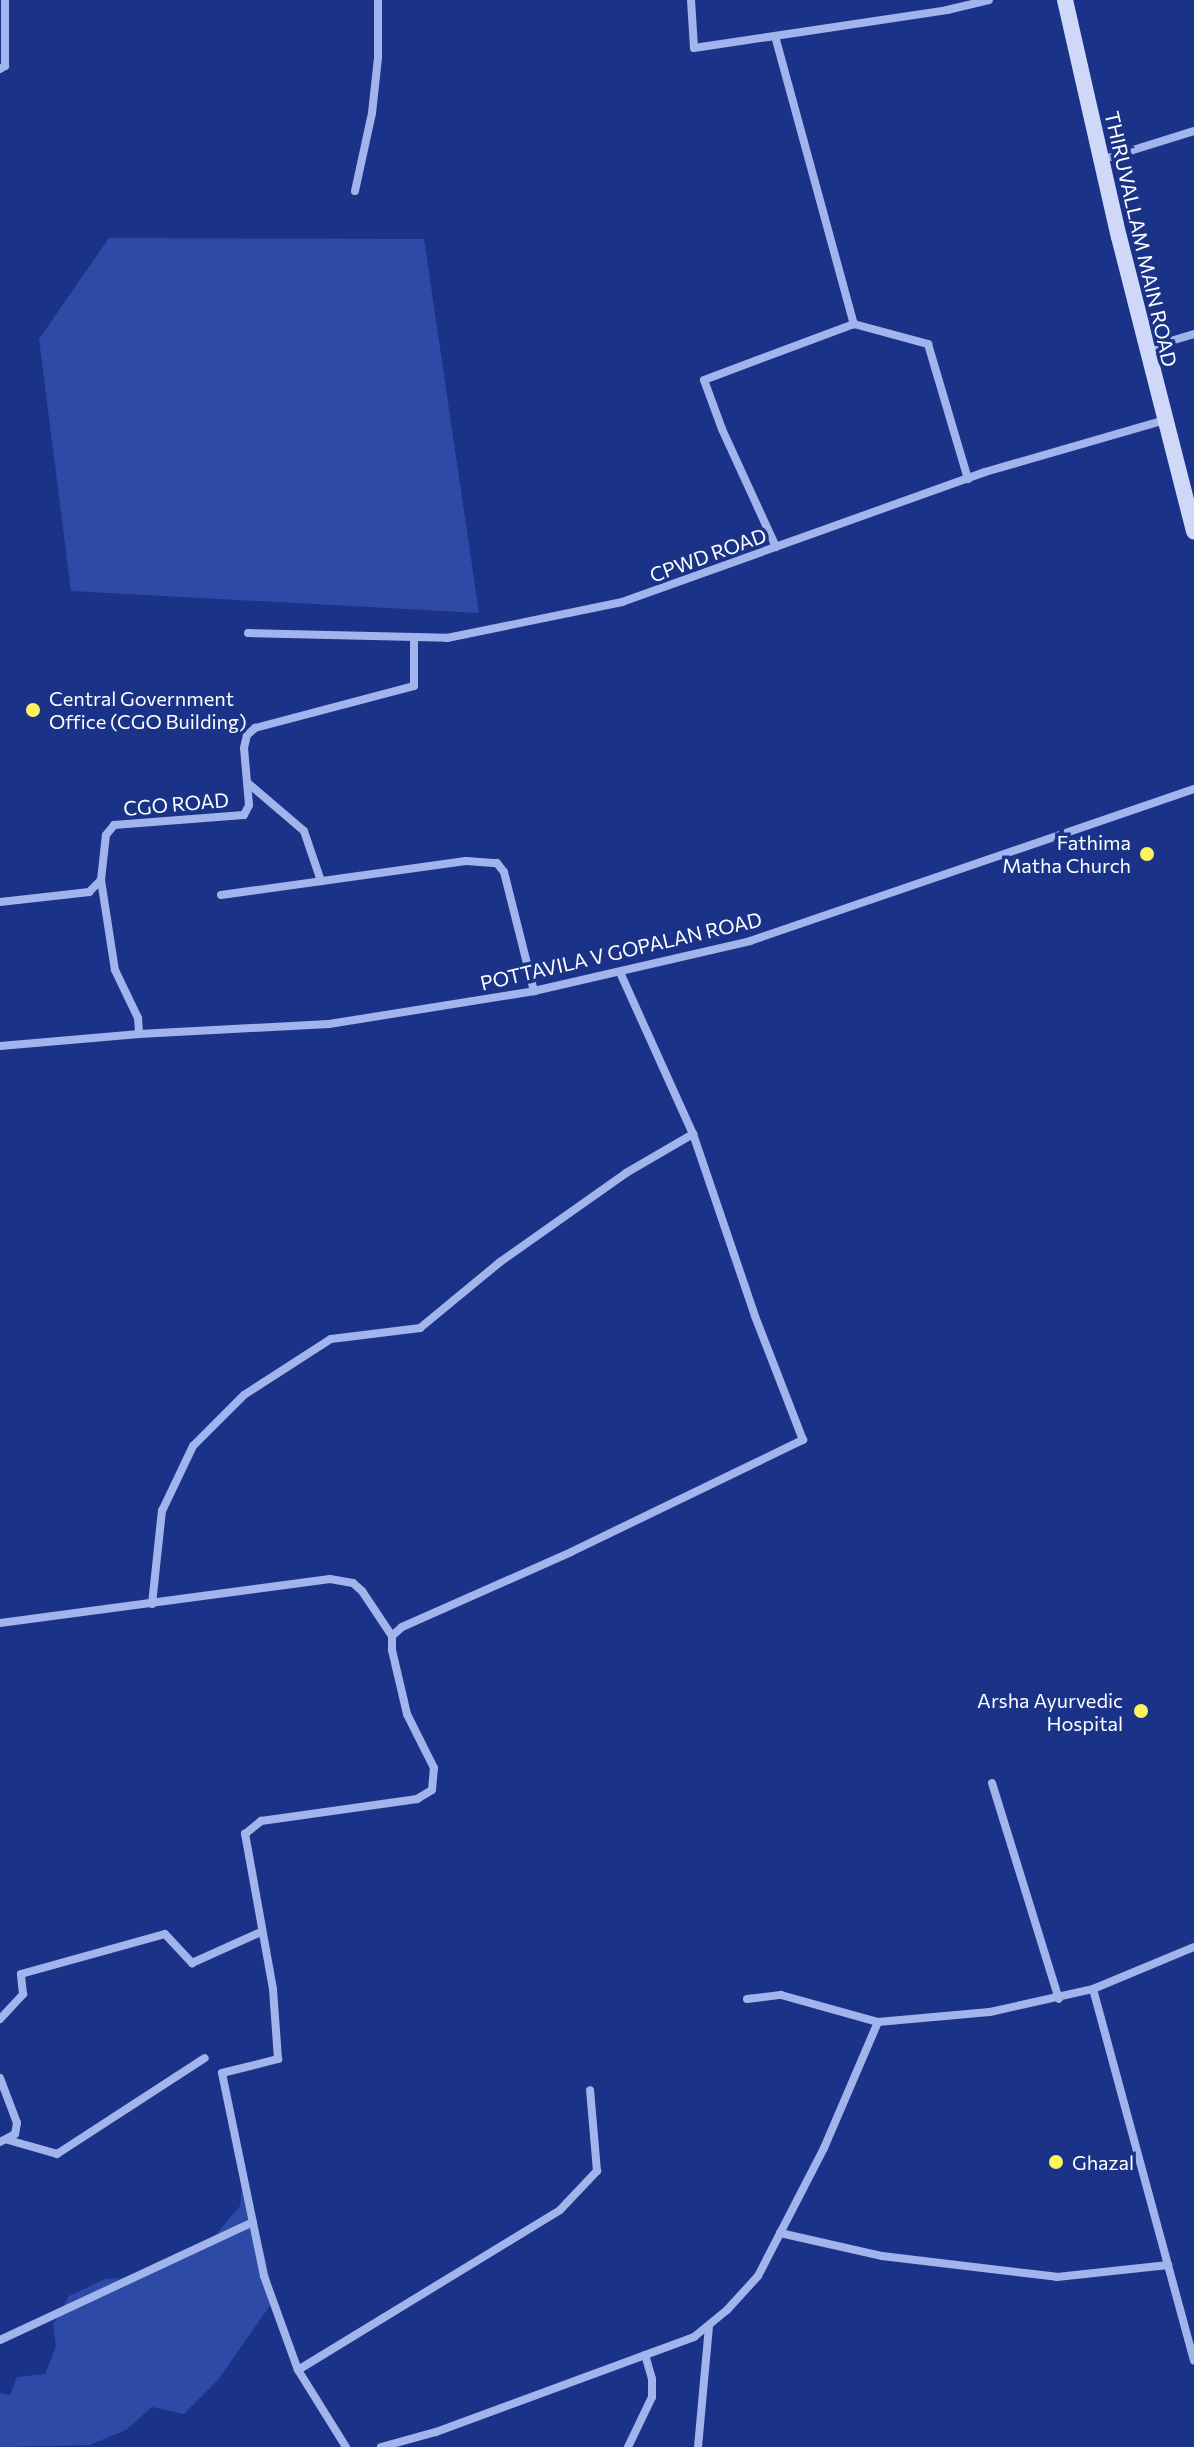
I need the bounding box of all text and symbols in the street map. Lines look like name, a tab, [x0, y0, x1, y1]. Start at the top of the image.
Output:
street label: THIRUVALLAM MAIN ROAD	[1100, 109, 1182, 369]
street label: CPWD ROAD	[646, 523, 770, 587]
place label: Central Government Office (CGO Building)	[49, 686, 247, 733]
marker: Central Government Office (CGO Building)	[24, 701, 42, 719]
street label: CGO ROAD	[122, 787, 230, 821]
place label: Fathima Matha Church	[1002, 830, 1131, 877]
marker: Fathima Matha Church	[1138, 845, 1156, 863]
street label: POTTAVILA V GOPALAN ROAD	[478, 907, 764, 995]
place label: Arsha Ayurvedic Hospital	[977, 1688, 1123, 1735]
marker: Arsha Ayurvedic Hospital	[1130, 1700, 1152, 1722]
place label: Ghazal	[1072, 2150, 1134, 2174]
marker: Ghazal	[1047, 2153, 1065, 2171]

